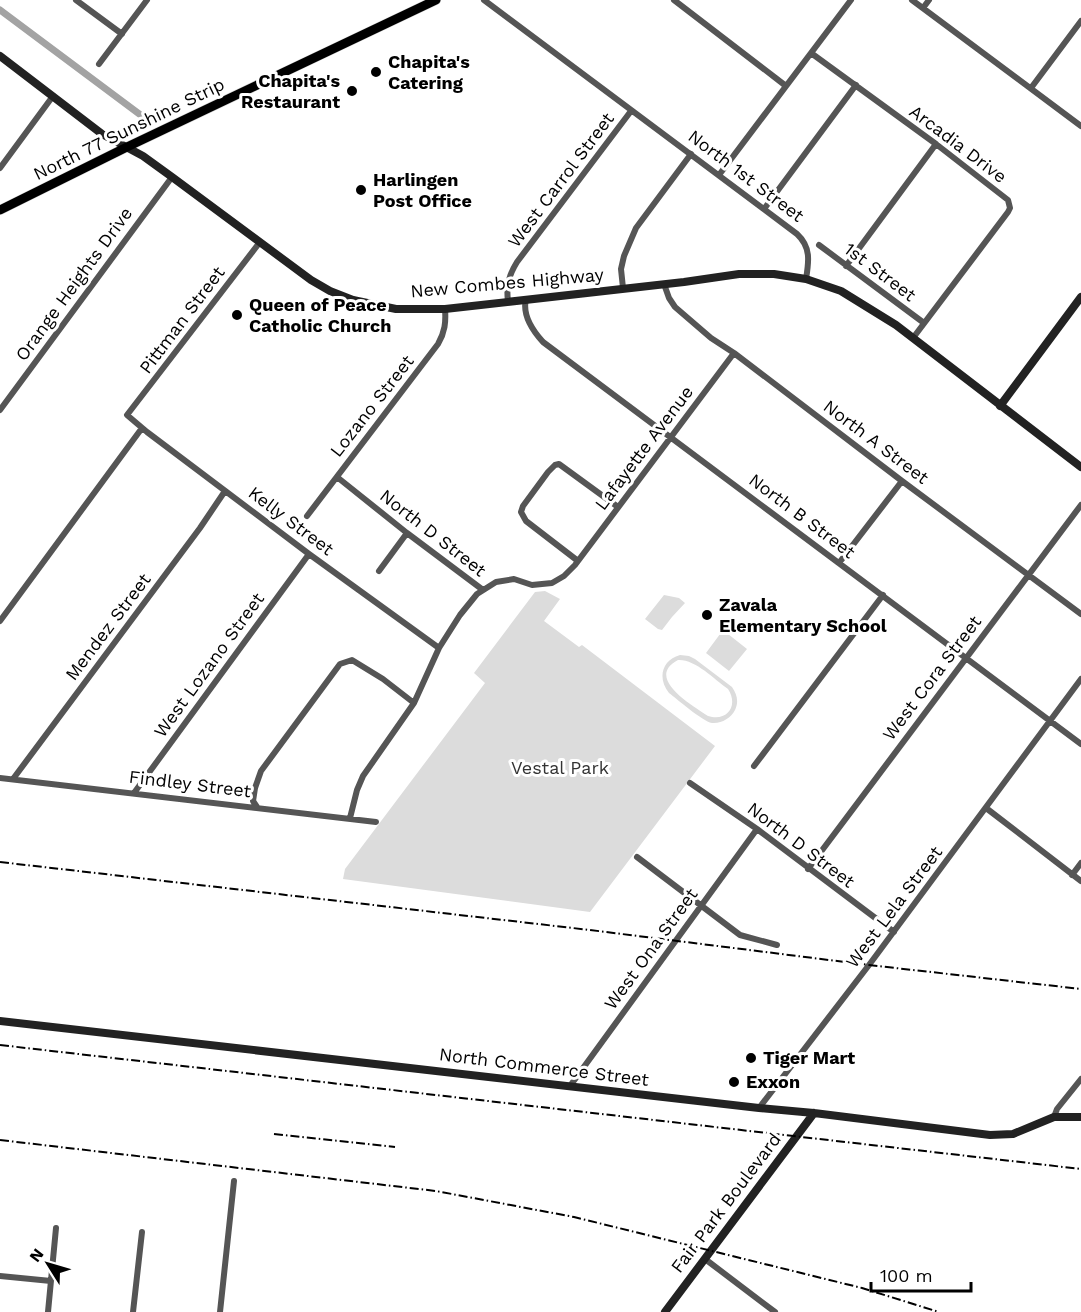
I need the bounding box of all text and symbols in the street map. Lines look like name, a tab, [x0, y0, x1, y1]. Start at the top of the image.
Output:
place label: Chapita's Catering	[388, 51, 470, 93]
marker: Chapita's Catering	[369, 65, 383, 79]
place label: Chapita's Restaurant	[241, 70, 340, 112]
street label: North 77 Sunshine Strip	[30, 73, 228, 184]
marker: Chapita's Restaurant	[345, 84, 359, 98]
street label: Arcadia Drive	[906, 100, 1011, 187]
street label: West Carrol Street	[503, 108, 618, 251]
street label: North 1st Street	[684, 125, 809, 226]
place label: Harlingen Post Office	[373, 169, 472, 211]
marker: Harlingen Post Office	[354, 183, 368, 197]
street label: Orange Heights Drive	[11, 203, 136, 365]
street label: 1st Street	[840, 238, 921, 306]
street label: Pittman Street	[135, 262, 229, 377]
street label: New Combes Highway	[409, 264, 605, 301]
place label: Queen of Peace Catholic Church	[249, 294, 391, 336]
marker: Queen of Peace Catholic Church	[230, 308, 244, 322]
street label: Lozano Street	[325, 350, 418, 461]
street label: Lafayette Avenue	[590, 382, 697, 514]
street label: North A Street	[820, 395, 933, 488]
street label: North B Street	[745, 469, 860, 563]
street label: Kelly Street	[245, 482, 338, 560]
street label: North D Street	[376, 485, 491, 581]
street label: Mendez Street	[61, 569, 155, 684]
street label: West Lozano Street	[149, 588, 268, 741]
place label: Zavala Elementary School	[719, 594, 887, 636]
marker: Zavala Elementary School	[700, 608, 714, 622]
street label: West Cora Street	[878, 611, 986, 744]
park label: Vestal Park	[511, 757, 609, 778]
street label: Findley Street	[128, 766, 253, 801]
street label: North D Street	[744, 797, 859, 892]
street label: West Lela Street	[841, 841, 946, 972]
street label: West Ona Street	[600, 884, 702, 1013]
street label: North Commerce Street	[438, 1043, 651, 1090]
place label: Tiger Mart	[763, 1047, 855, 1068]
marker: Tiger Mart	[744, 1051, 758, 1065]
place label: Exxon	[746, 1071, 800, 1092]
marker: Exxon	[727, 1075, 741, 1089]
street label: Fair Park Boulevard	[666, 1129, 785, 1277]
north arrow	[18, 1234, 78, 1294]
text: N	[25, 1245, 48, 1266]
scale bar	[871, 1255, 972, 1293]
text: 100 m	[880, 1265, 933, 1286]

